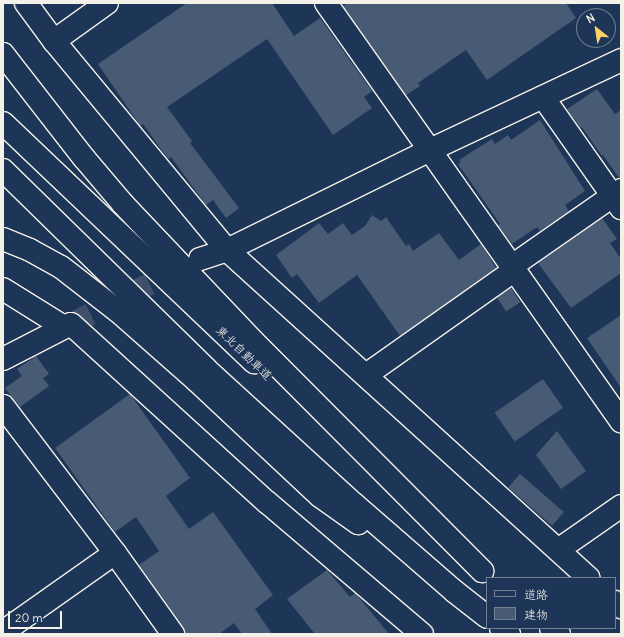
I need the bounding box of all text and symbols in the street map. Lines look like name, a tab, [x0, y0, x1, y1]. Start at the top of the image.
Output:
north arrow	[576, 8, 616, 48]
text: N	[584, 11, 597, 26]
street label: 東北自動車道	[213, 323, 275, 383]
legend	[486, 577, 616, 629]
text: 道路	[524, 587, 548, 602]
scale bar	[10, 603, 64, 629]
text: 建物	[524, 607, 548, 622]
text: 20 m	[15, 610, 43, 625]

